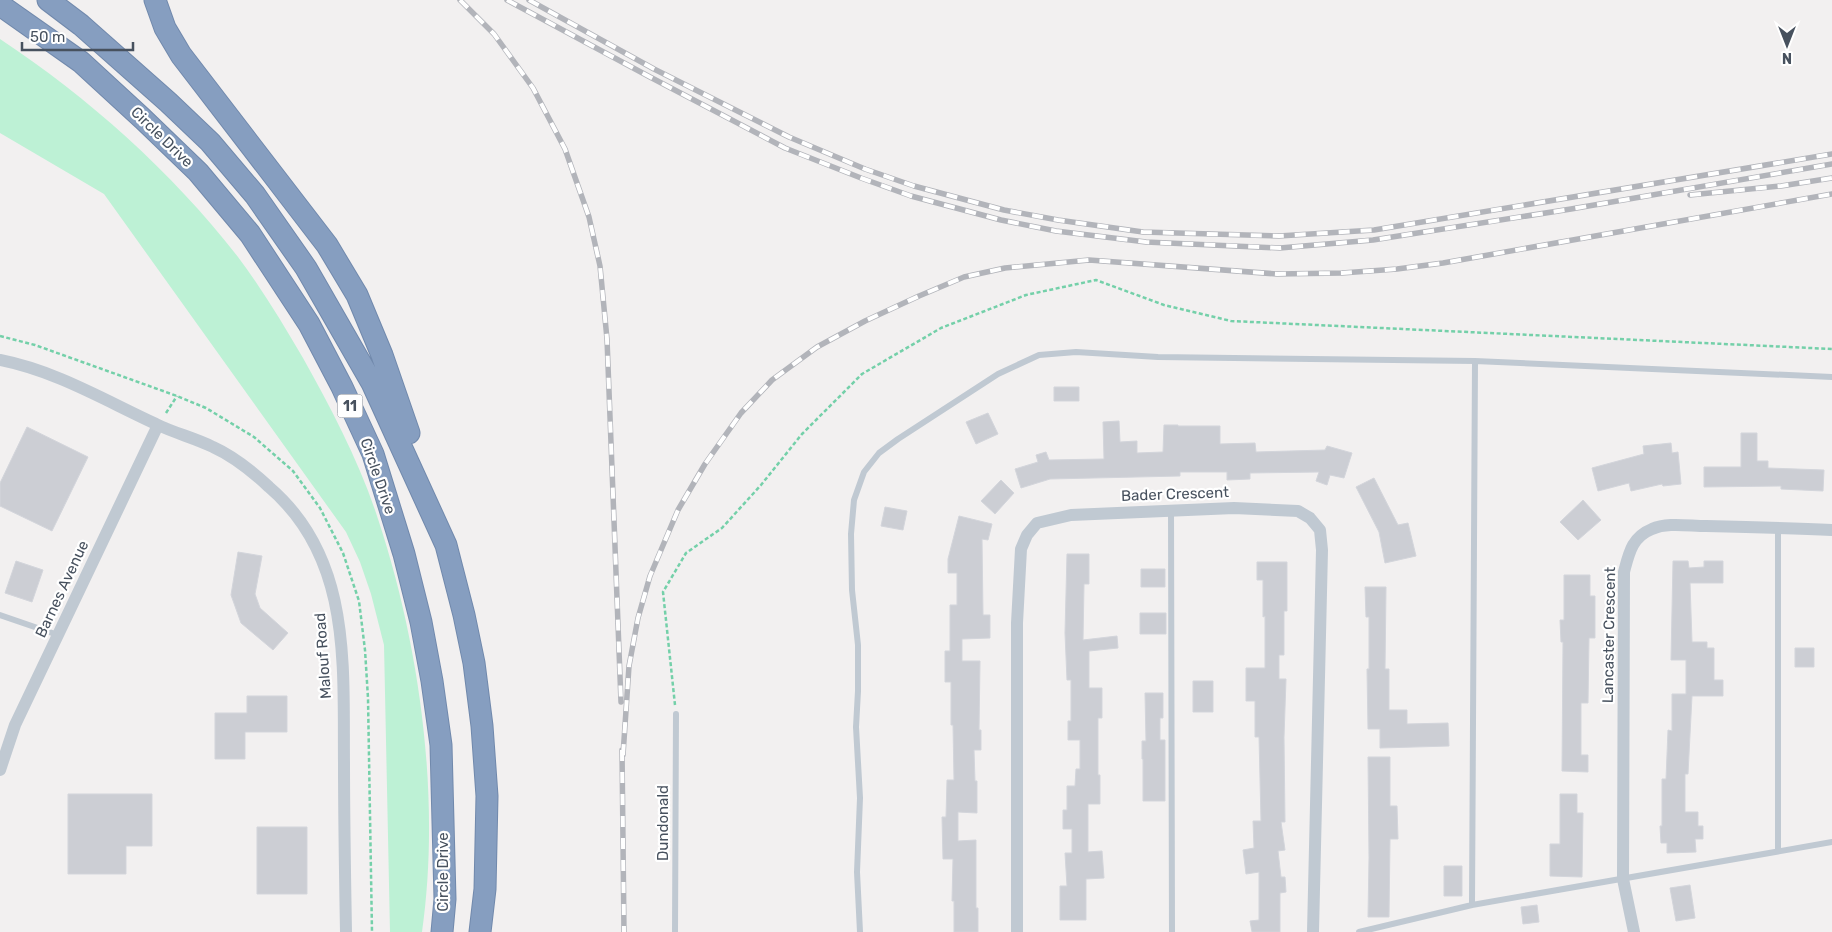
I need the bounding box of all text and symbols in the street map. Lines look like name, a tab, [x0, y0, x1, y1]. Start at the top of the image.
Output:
scale bar	[22, 20, 134, 52]
north arrow	[1762, 20, 1812, 70]
text: 50 m	[30, 28, 65, 46]
text: N	[1782, 49, 1792, 66]
street label: Circle Drive	[127, 103, 197, 171]
road number: 11	[338, 394, 362, 418]
street label: Circle Drive	[357, 436, 399, 516]
street label: Bader Crescent	[1121, 483, 1229, 505]
street label: Barnes Avenue	[32, 538, 92, 640]
street label: Lancaster Crescent	[1599, 567, 1619, 703]
street label: Malouf Road	[311, 612, 335, 700]
street label: Dundonald	[654, 785, 672, 861]
street label: Circle Drive	[434, 832, 452, 912]

